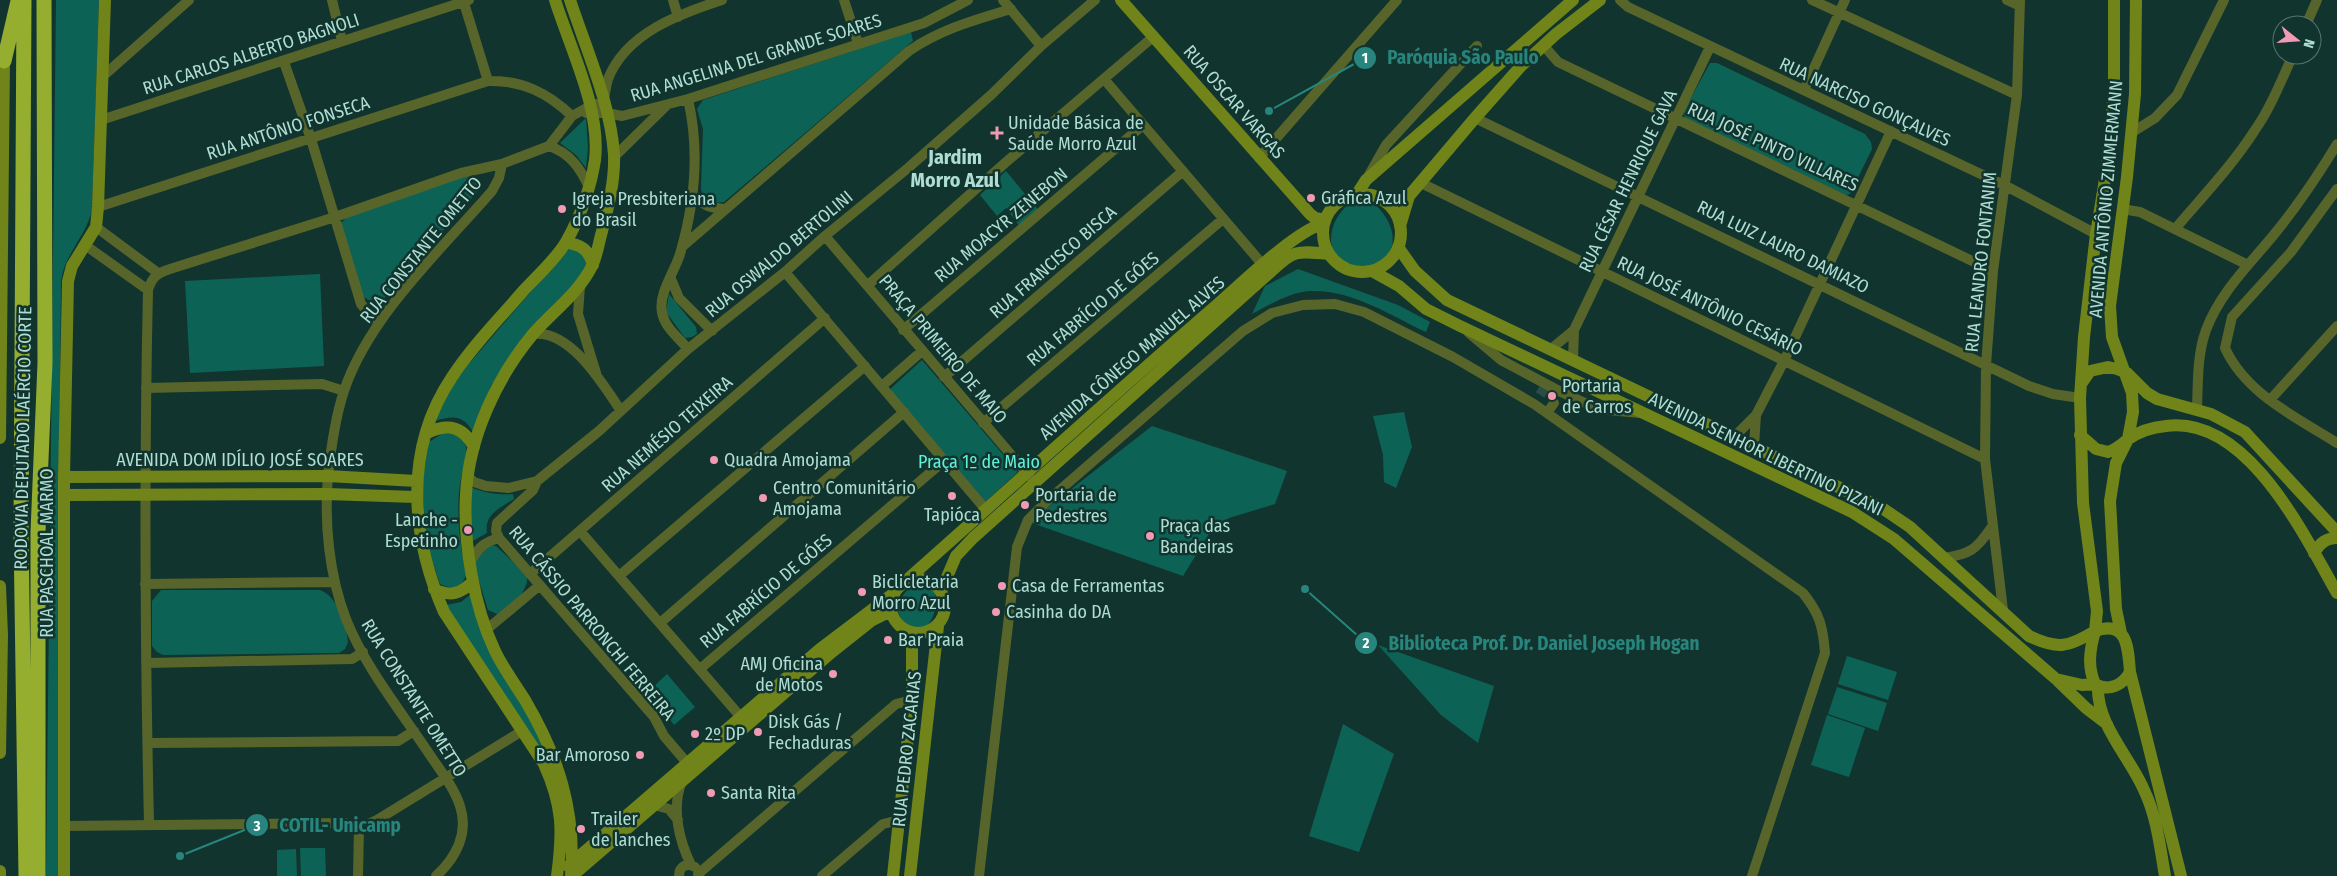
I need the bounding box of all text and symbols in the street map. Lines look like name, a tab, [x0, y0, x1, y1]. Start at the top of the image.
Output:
street label: RUA CARLOS ALBERTO BAGNOLI	[140, 9, 362, 99]
street label: RUA ANGELINA DEL GRANDE SOARES	[628, 9, 884, 107]
north arrow	[2272, 15, 2322, 65]
text: N	[2300, 37, 2318, 50]
street label: RUA OSCAR VARGAS	[1179, 41, 1289, 163]
callout: Paróquia São Paulo	[1352, 41, 1548, 75]
text: Paróquia São Paulo	[1387, 46, 1539, 69]
text: 1	[1362, 49, 1368, 67]
street label: RUA NARCISO GONÇALVES	[1776, 53, 1954, 151]
street label: AVENIDA ANTÔNIO ZIMMERMANN	[2085, 79, 2127, 319]
street label: RUA CÉSAR HENRIQUE GAVA	[1573, 85, 1682, 276]
street label: RUA ANTÔNIO FONSECA	[204, 91, 373, 165]
street label: RUA JOSÉ PINTO VILLARES	[1684, 97, 1863, 196]
place label: Unidade Básica de Saúde Morro Azul	[1008, 112, 1144, 155]
marker: Unidade Básica de Saúde Morro Azul	[990, 126, 1004, 140]
district label: Jardim Morro Azul	[911, 145, 1000, 192]
street label: RUA MOACYR ZENEBON	[930, 163, 1072, 287]
street label: RUA LEANDRO FONTANIM	[1961, 171, 2001, 353]
street label: RUA CONSTANTE OMETTO	[355, 172, 487, 328]
street label: RUA OSWALDO BERTOLINI	[701, 186, 857, 322]
place label: Gráfica Azul	[1321, 187, 1407, 209]
place label: Igreja Presbiteriana do Brasil	[572, 188, 716, 231]
marker: Gráfica Azul	[1305, 192, 1317, 204]
street label: RUA LUIZ LAURO DAMIAZO	[1693, 196, 1873, 298]
street label: RUA FRANCISCO BISCA	[985, 201, 1121, 323]
marker: Igreja Presbiteriana do Brasil	[556, 203, 568, 215]
street label: RUA FABRÍCIO DE GÓES	[1022, 246, 1164, 371]
street label: RUA JOSÉ ANTÔNIO CESÁRIO	[1614, 251, 1807, 361]
street label: PRAÇA PRIMEIRO DE MAIO	[874, 270, 1012, 428]
street label: AVENIDA CÔNEGO MANUEL ALVES	[1035, 271, 1229, 445]
street label: RODOVIA DEPUTADO LAÉRCIO CORTE	[9, 306, 36, 570]
street label: RUA NEMÉSIO TEIXEIRA	[596, 370, 737, 497]
place label: Portaria de Carros	[1562, 375, 1632, 418]
street label: AVENIDA SENHOR LIBERTINO PIZANI	[1645, 387, 1887, 521]
marker: Portaria de Carros	[1546, 390, 1558, 402]
street label: AVENIDA DOM IDÍLIO JOSÉ SOARES	[116, 448, 364, 471]
place label: Quadra Amojama	[724, 449, 851, 471]
park label: Praça 1º de Maio	[918, 451, 1040, 473]
marker: Quadra Amojama	[708, 454, 720, 466]
street label: RUA PASCHOAL MARMO	[36, 468, 58, 638]
place label: Centro Comunitário Amojama	[773, 477, 916, 520]
place label: Portaria de Pedestres	[1035, 484, 1117, 527]
marker: Tapióca	[946, 490, 958, 502]
marker: Centro Comunitário Amojama	[757, 492, 769, 504]
marker: Portaria de Pedestres	[1019, 499, 1031, 511]
place label: Tapióca	[924, 504, 980, 526]
place label: Lanche - Espetinho	[385, 509, 458, 552]
place label: Praça das Bandeiras	[1160, 515, 1234, 558]
street label: RUA CÁSSIO PARRONCHI FERREIRA	[504, 521, 681, 725]
marker: Lanche - Espetinho	[462, 524, 474, 536]
street label: RUA FABRÍCIO DE GÓES	[695, 528, 837, 653]
marker: Praça das Bandeiras	[1144, 530, 1156, 542]
place label: Biclicletaria Morro Azul	[872, 571, 959, 614]
place label: Casa de Ferramentas	[1012, 575, 1165, 597]
marker: Casa de Ferramentas	[996, 580, 1008, 592]
marker: Biclicletaria Morro Azul	[856, 586, 868, 598]
place label: Casinha do DA	[1006, 601, 1112, 623]
marker: Casinha do DA	[990, 606, 1002, 618]
street label: RUA CONSTANTE OMETTO	[356, 615, 472, 781]
callout: Biblioteca Prof. Dr. Daniel Joseph Hogan	[1354, 626, 1710, 660]
place label: Bar Praia	[898, 629, 964, 651]
text: Biblioteca Prof. Dr. Daniel Joseph Hogan	[1389, 632, 1699, 655]
marker: Bar Praia	[882, 634, 894, 646]
text: 2	[1362, 634, 1370, 652]
place label: AMJ Oficina de Motos	[740, 653, 823, 696]
marker: AMJ Oficina de Motos	[827, 668, 839, 680]
street label: RUA PEDRO ZACARIAS	[888, 670, 926, 828]
place label: Disk Gás / Fechaduras	[768, 711, 852, 754]
place label: 2º DP	[705, 723, 745, 745]
marker: Disk Gás / Fechaduras	[752, 726, 764, 738]
marker: 2º DP	[689, 728, 701, 740]
place label: Bar Amoroso	[536, 744, 630, 766]
marker: Bar Amoroso	[634, 749, 646, 761]
place label: Santa Rita	[721, 782, 796, 804]
marker: Santa Rita	[705, 787, 717, 799]
callout: COTIL- Unicamp	[245, 808, 411, 842]
place label: Trailer de lanches	[591, 808, 671, 851]
text: COTIL- Unicamp	[279, 814, 401, 837]
text: 3	[252, 817, 261, 835]
marker: Trailer de lanches	[575, 823, 587, 835]

